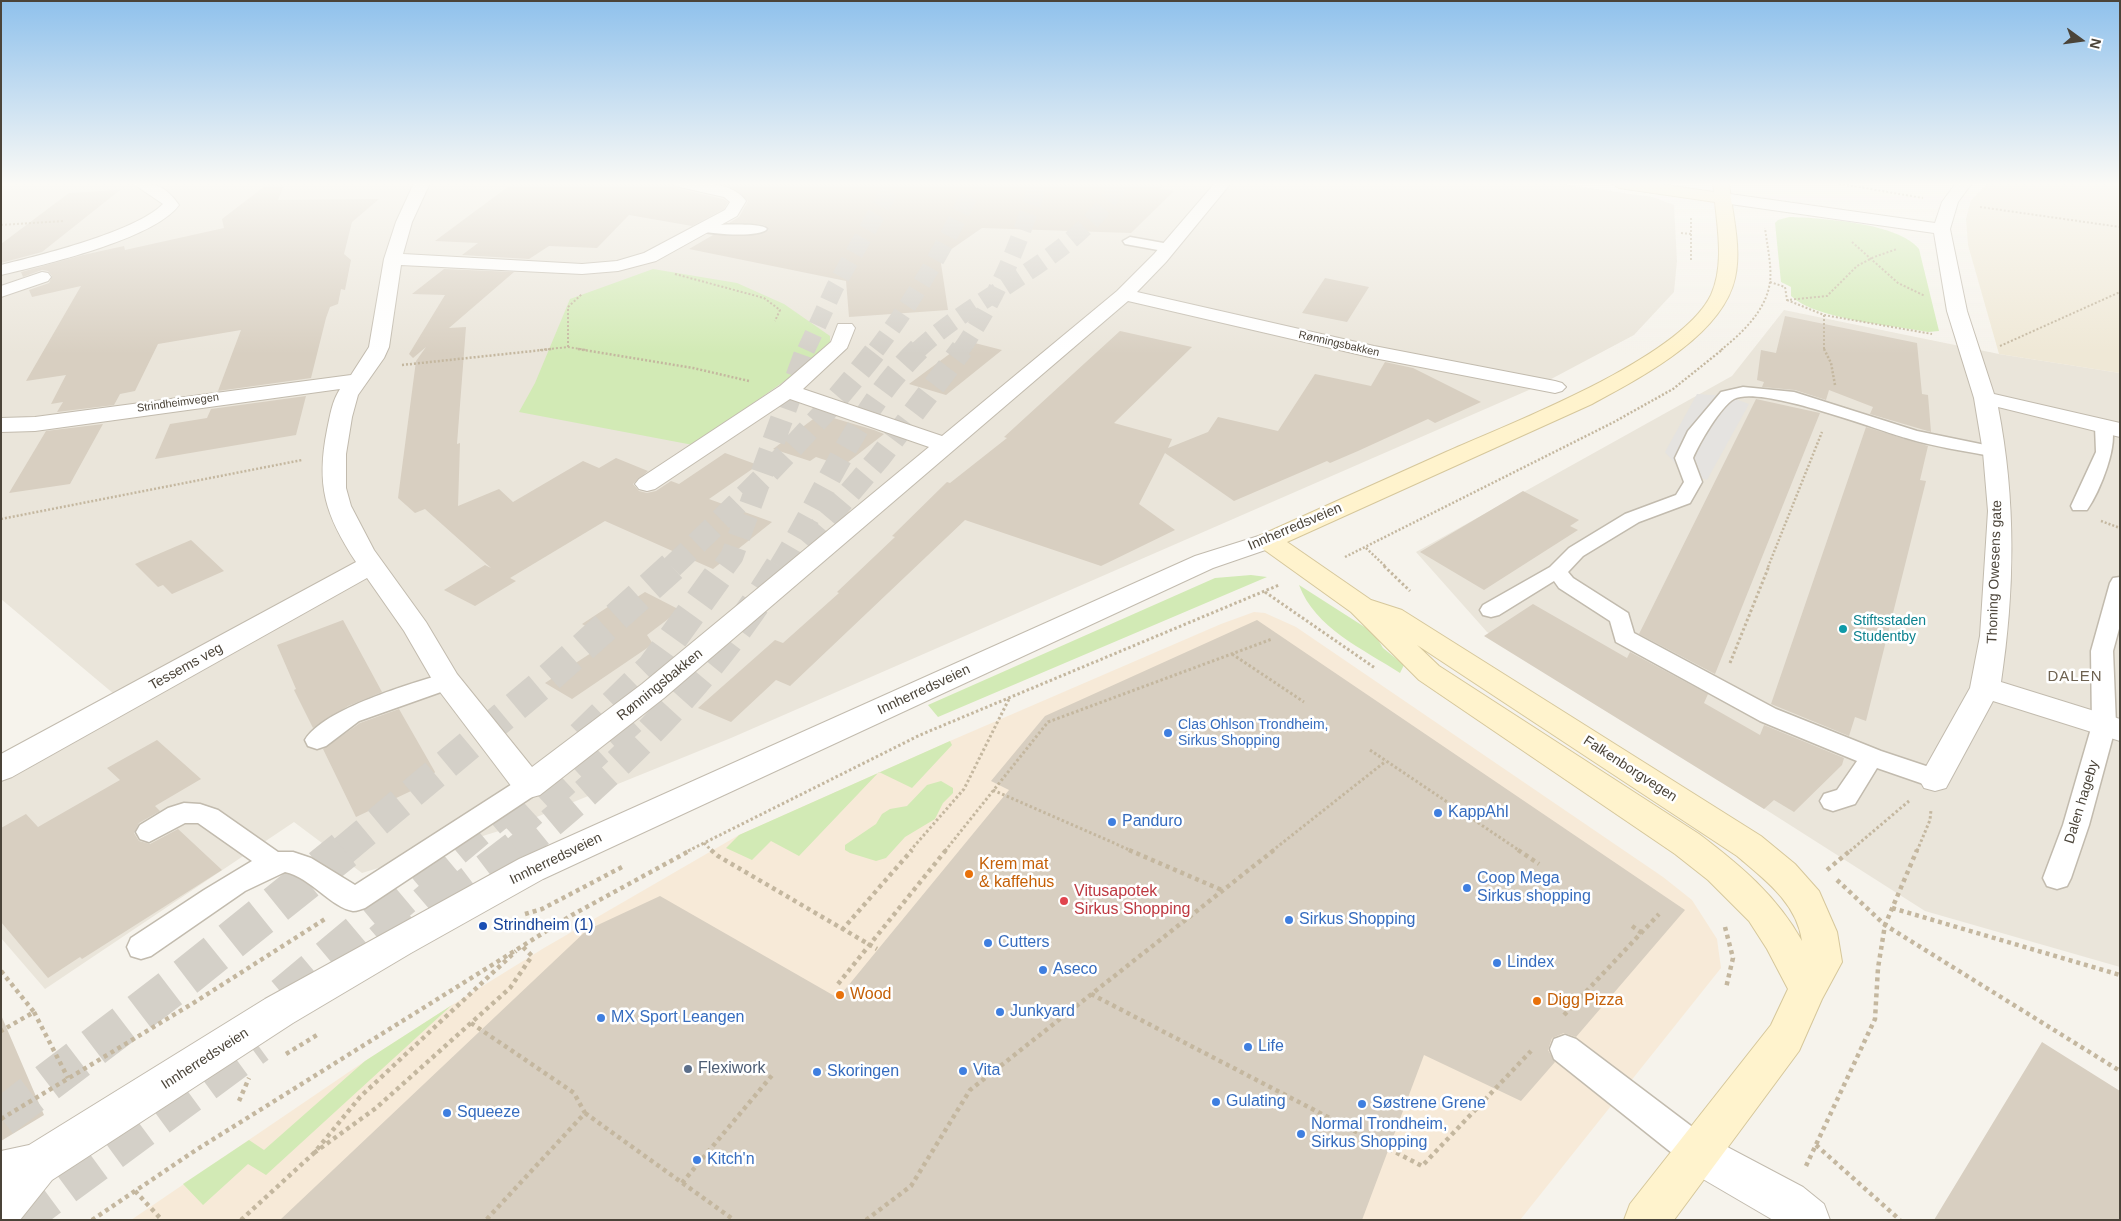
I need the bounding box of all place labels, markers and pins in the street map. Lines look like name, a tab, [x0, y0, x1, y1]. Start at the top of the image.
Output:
place label: Stiftsstaden Studentby	[1853, 613, 1926, 646]
marker: Stiftsstaden Studentby	[1837, 623, 1849, 635]
place label: Clas Ohlson Trondheim, Sirkus Shopping	[1178, 717, 1328, 750]
marker: Clas Ohlson Trondheim, Sirkus Shopping	[1162, 727, 1174, 739]
place label: KappAhl	[1448, 803, 1508, 823]
marker: KappAhl	[1432, 807, 1444, 819]
place label: Panduro	[1122, 812, 1182, 832]
marker: Panduro	[1106, 816, 1118, 828]
place label: Krem mat & kaffehus	[979, 855, 1054, 893]
marker: Krem mat & kaffehus	[963, 868, 975, 880]
place label: Coop Mega Sirkus shopping	[1477, 869, 1591, 907]
place label: Vitusapotek Sirkus Shopping	[1074, 882, 1191, 920]
marker: Coop Mega Sirkus shopping	[1461, 882, 1473, 894]
marker: Vitusapotek Sirkus Shopping	[1058, 895, 1070, 907]
place label: Sirkus Shopping	[1299, 910, 1416, 930]
marker: Sirkus Shopping	[1283, 914, 1295, 926]
place label: Strindheim (1)	[493, 916, 593, 936]
marker: Strindheim (1)	[477, 920, 489, 932]
place label: Cutters	[998, 933, 1050, 953]
marker: Cutters	[982, 937, 994, 949]
place label: Lindex	[1507, 953, 1554, 973]
marker: Lindex	[1491, 957, 1503, 969]
place label: Aseco	[1053, 960, 1097, 980]
marker: Aseco	[1037, 964, 1049, 976]
place label: Wood	[850, 985, 892, 1005]
marker: Wood	[834, 989, 846, 1001]
place label: Digg Pizza	[1547, 991, 1623, 1011]
marker: Digg Pizza	[1531, 995, 1543, 1007]
place label: Junkyard	[1010, 1002, 1075, 1022]
marker: Junkyard	[994, 1006, 1006, 1018]
place label: MX Sport Leangen	[611, 1008, 744, 1028]
marker: MX Sport Leangen	[595, 1012, 607, 1024]
place label: Life	[1258, 1037, 1284, 1057]
marker: Life	[1242, 1041, 1254, 1053]
place label: Flexiwork	[698, 1059, 766, 1079]
place label: Vita	[973, 1061, 1000, 1081]
place label: Skoringen	[827, 1062, 899, 1082]
marker: Flexiwork	[682, 1063, 694, 1075]
marker: Vita	[957, 1065, 969, 1077]
marker: Skoringen	[811, 1066, 823, 1078]
place label: Gulating	[1226, 1092, 1286, 1112]
place label: Søstrene Grene	[1372, 1094, 1486, 1114]
marker: Gulating	[1210, 1096, 1222, 1108]
marker: Søstrene Grene	[1356, 1098, 1368, 1110]
place label: Squeeze	[457, 1103, 520, 1123]
marker: Squeeze	[441, 1107, 453, 1119]
place label: Normal Trondheim, Sirkus Shopping	[1311, 1115, 1447, 1153]
marker: Normal Trondheim, Sirkus Shopping	[1295, 1128, 1307, 1140]
place label: Kitch'n	[707, 1150, 755, 1170]
marker: Kitch'n	[691, 1154, 703, 1166]

